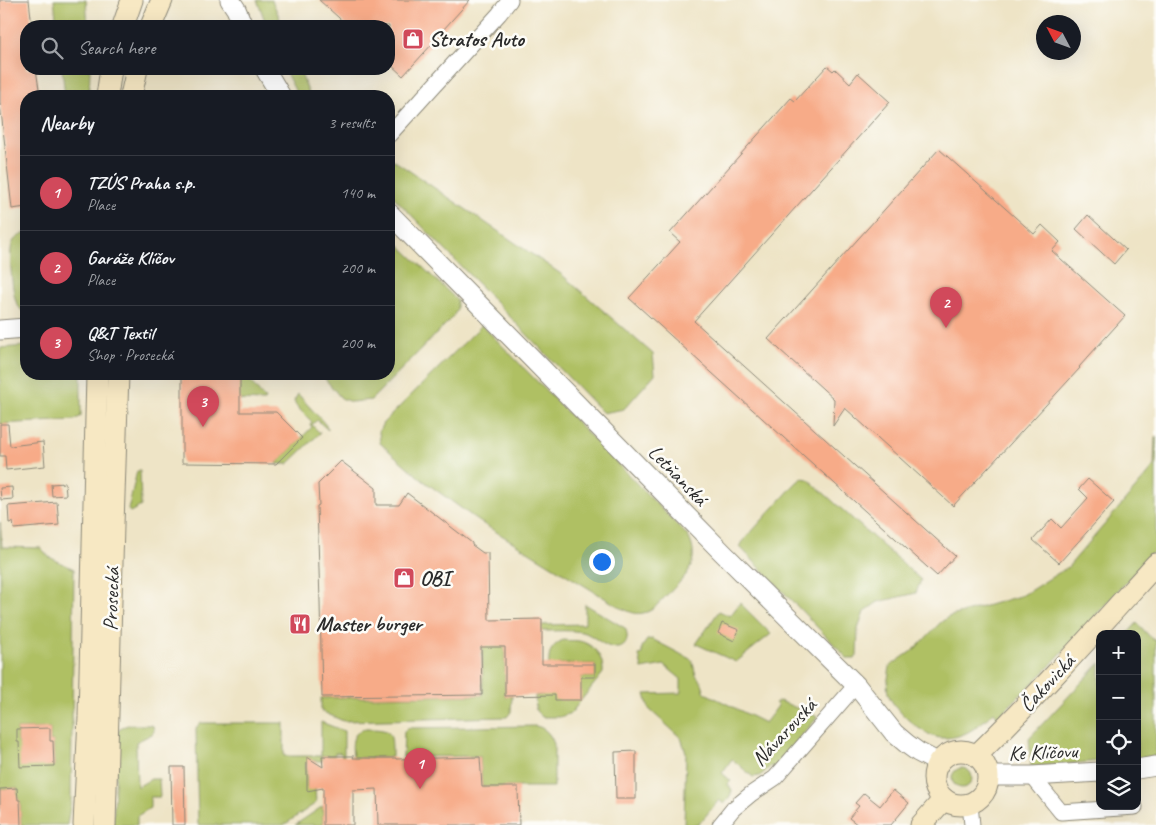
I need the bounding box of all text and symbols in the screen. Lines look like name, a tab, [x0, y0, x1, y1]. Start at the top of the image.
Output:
north arrow	[1036, 15, 1081, 60]
search box	[20, 20, 395, 75]
place label: Stratos Auto	[429, 26, 525, 52]
shop icon: Stratos Auto	[401, 27, 425, 51]
icon: search	[38, 34, 66, 62]
text: Search here	[78, 36, 155, 60]
text: Nearby	[40, 110, 93, 136]
text: 3 results	[328, 113, 375, 133]
text: TZÚS Praha s.p.	[87, 171, 195, 195]
text: 1	[52, 183, 60, 203]
text: 140 m	[341, 183, 375, 203]
text: Place	[87, 195, 115, 215]
text: Garáže Klíčov	[87, 246, 174, 270]
text: 2	[52, 258, 60, 278]
text: 200 m	[341, 258, 375, 278]
text: Place	[87, 270, 115, 290]
pin: 2	[930, 287, 962, 328]
text: Q&T Textil	[87, 321, 154, 345]
text: 3	[52, 333, 60, 353]
text: 200 m	[341, 333, 375, 353]
text: Shop · Prosecká	[87, 345, 173, 365]
pin: 3	[187, 386, 219, 427]
street label: Letňanská	[643, 439, 715, 512]
your location	[589, 549, 615, 575]
street label: Prosecká	[97, 565, 125, 631]
place label: OBI	[420, 565, 454, 591]
shop icon: OBI	[392, 566, 416, 590]
place label: Master burger	[316, 611, 424, 637]
restaurant icon: Master burger	[288, 612, 312, 636]
map controls	[1096, 630, 1141, 810]
button: +	[1096, 630, 1141, 675]
street label: Čakovická	[1014, 647, 1082, 717]
button: −	[1096, 675, 1141, 720]
street label: Návarovská	[746, 691, 823, 771]
button: locate	[1096, 720, 1141, 765]
street label: Ke Klíčovu	[1008, 738, 1079, 766]
pin: 1	[404, 748, 436, 789]
button: layers	[1096, 765, 1141, 810]

